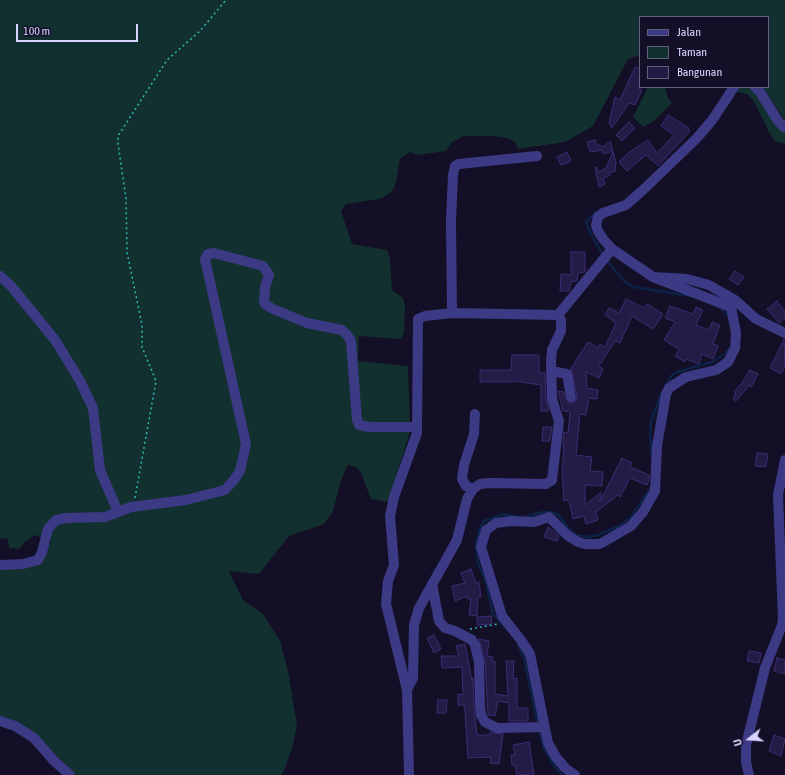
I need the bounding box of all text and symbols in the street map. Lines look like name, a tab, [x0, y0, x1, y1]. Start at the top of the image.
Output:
scale bar	[18, 16, 140, 42]
legend	[639, 16, 769, 88]
text: 100 m	[23, 24, 50, 38]
text: Jalan	[677, 25, 701, 39]
text: Taman	[677, 45, 707, 59]
text: Bangunan	[677, 65, 722, 79]
north arrow	[729, 719, 769, 759]
text: U	[731, 738, 744, 747]

